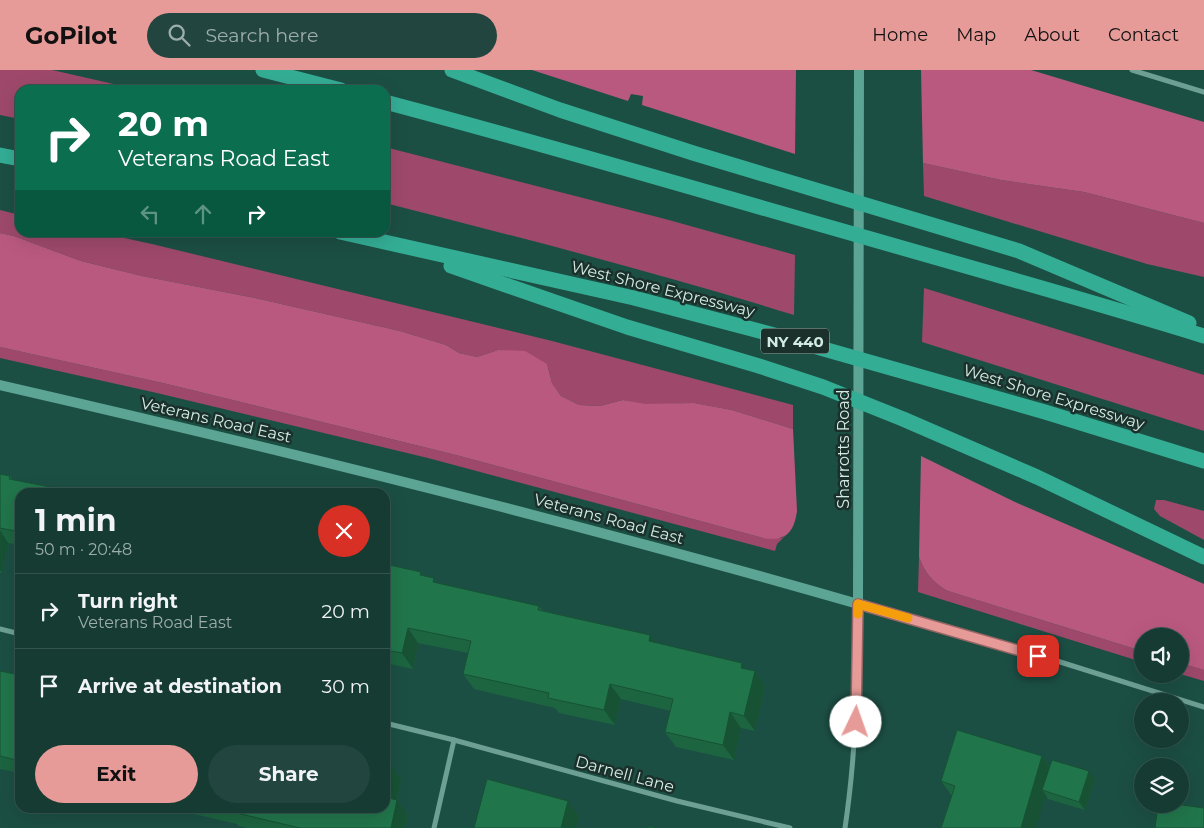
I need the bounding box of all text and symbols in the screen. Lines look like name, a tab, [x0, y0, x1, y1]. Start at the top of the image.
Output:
search box	[147, 13, 497, 58]
text: GoPilot	[25, 21, 117, 50]
icon: search	[165, 21, 193, 49]
text: Search here	[205, 24, 318, 47]
text: Home	[872, 24, 928, 46]
text: Map	[956, 24, 996, 46]
text: About	[1024, 24, 1080, 46]
text: Contact	[1108, 24, 1179, 46]
text: 20 m	[118, 102, 209, 145]
icon: right	[35, 105, 100, 170]
text: Veterans Road East	[118, 145, 330, 172]
icon: left	[136, 200, 164, 228]
icon: ahead	[189, 200, 217, 228]
icon: right	[242, 200, 270, 228]
street label: West Shore Expressway	[569, 257, 757, 321]
road number: NY 440	[761, 328, 829, 354]
street label: West Shore Expressway	[961, 360, 1147, 434]
street label: Sharrotts Road	[834, 389, 853, 509]
street label: Veterans Road East	[139, 393, 294, 447]
street label: Veterans Road East	[532, 490, 686, 548]
text: 1 min	[35, 502, 116, 539]
button: close	[318, 505, 370, 557]
text: 50 m · 20:48	[35, 540, 132, 559]
text: Turn right	[78, 590, 178, 613]
icon: right	[35, 597, 63, 625]
text: 20 m	[322, 600, 370, 623]
text: Veterans Road East	[78, 613, 232, 632]
map controls	[1134, 628, 1189, 813]
button: sound	[1134, 628, 1189, 683]
pin	[1017, 635, 1059, 677]
icon: arrive	[1024, 642, 1052, 670]
icon: arrive	[35, 672, 63, 700]
text: Arrive at destination	[78, 675, 282, 698]
text: 30 m	[322, 675, 370, 698]
button: search	[1134, 693, 1189, 748]
position arrow	[829, 695, 881, 747]
button: Exit	[35, 745, 198, 803]
button: Share	[208, 745, 370, 803]
street label: Darnell Lane	[573, 752, 677, 796]
button: layers	[1134, 758, 1189, 813]

